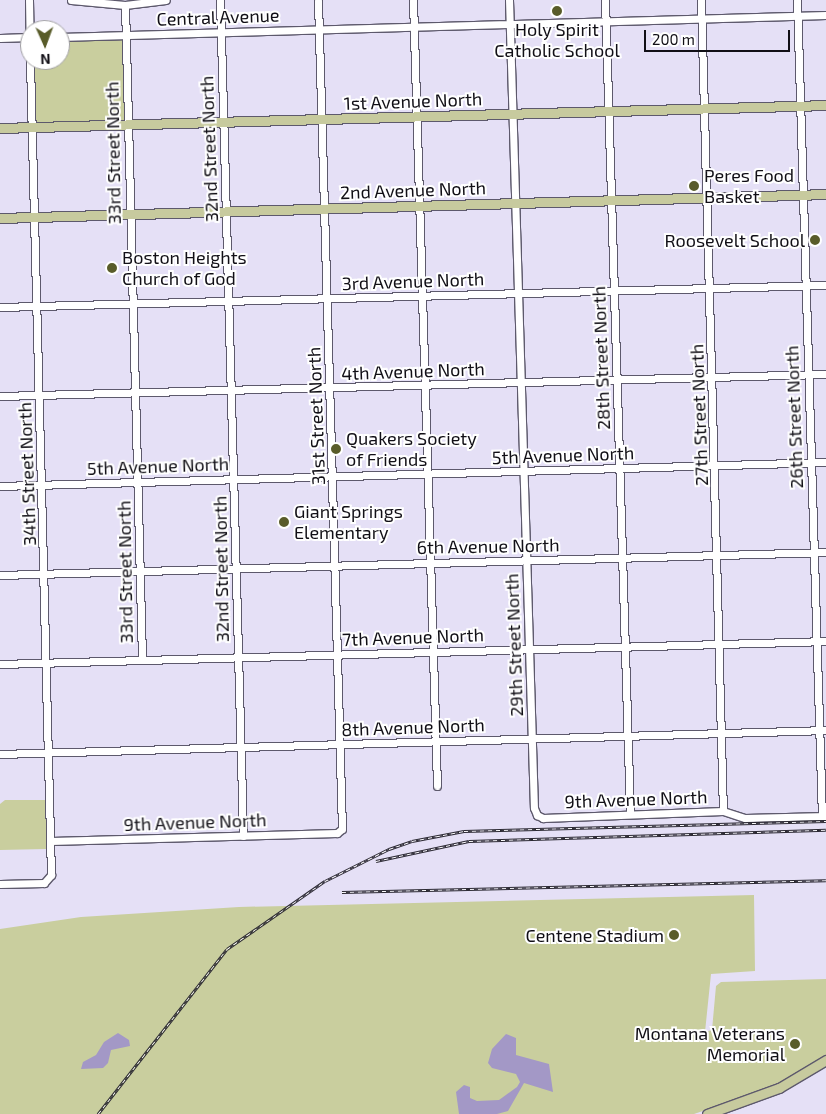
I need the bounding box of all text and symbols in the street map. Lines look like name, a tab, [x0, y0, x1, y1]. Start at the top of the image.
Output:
street label: Central Avenue	[156, 4, 280, 30]
marker: Holy Spirit Catholic School	[551, 5, 563, 17]
place label: Holy Spirit Catholic School	[494, 19, 620, 62]
north arrow	[20, 20, 70, 70]
scale bar	[646, 20, 792, 52]
text: 200 m	[652, 30, 695, 48]
text: N	[40, 51, 51, 68]
street label: 32nd Street North	[196, 75, 222, 223]
street label: 33rd Street North	[101, 81, 125, 225]
street label: 1st Avenue North	[343, 88, 483, 114]
place label: Peres Food Basket	[704, 165, 794, 208]
street label: 2nd Avenue North	[339, 177, 487, 203]
marker: Peres Food Basket	[688, 180, 700, 192]
place label: Roosevelt School	[664, 229, 805, 251]
marker: Roosevelt School	[809, 234, 821, 246]
place label: Boston Heights Church of God	[122, 247, 247, 290]
marker: Boston Heights Church of God	[106, 262, 118, 274]
street label: 3rd Avenue North	[341, 268, 485, 294]
street label: 28th Street North	[588, 286, 614, 430]
street label: 27th Street North	[686, 344, 712, 486]
street label: 26th Street North	[781, 345, 807, 489]
street label: 31st Street North	[303, 346, 329, 486]
street label: 4th Avenue North	[341, 358, 485, 384]
street label: 34th Street North	[14, 402, 40, 546]
place label: Quakers Society of Friends	[346, 428, 477, 470]
street label: 5th Avenue North	[491, 442, 635, 468]
marker: Quakers Society of Friends	[330, 443, 342, 455]
street label: 5th Avenue North	[86, 453, 230, 479]
street label: 32nd Street North	[209, 496, 233, 642]
street label: 33rd Street North	[113, 500, 137, 644]
place label: Giant Springs Elementary	[294, 501, 403, 544]
marker: Giant Springs Elementary	[278, 516, 290, 528]
street label: 6th Avenue North	[416, 534, 560, 558]
street label: 29th Street North	[501, 573, 527, 717]
street label: 7th Avenue North	[342, 624, 484, 650]
street label: 8th Avenue North	[341, 714, 485, 740]
street label: 9th Avenue North	[564, 786, 708, 812]
street label: 9th Avenue North	[123, 809, 267, 835]
place label: Centene Stadium	[525, 924, 664, 946]
marker: Centene Stadium	[668, 929, 680, 941]
place label: Montana Veterans Memorial	[634, 1023, 785, 1066]
marker: Montana Veterans Memorial	[789, 1038, 801, 1050]

